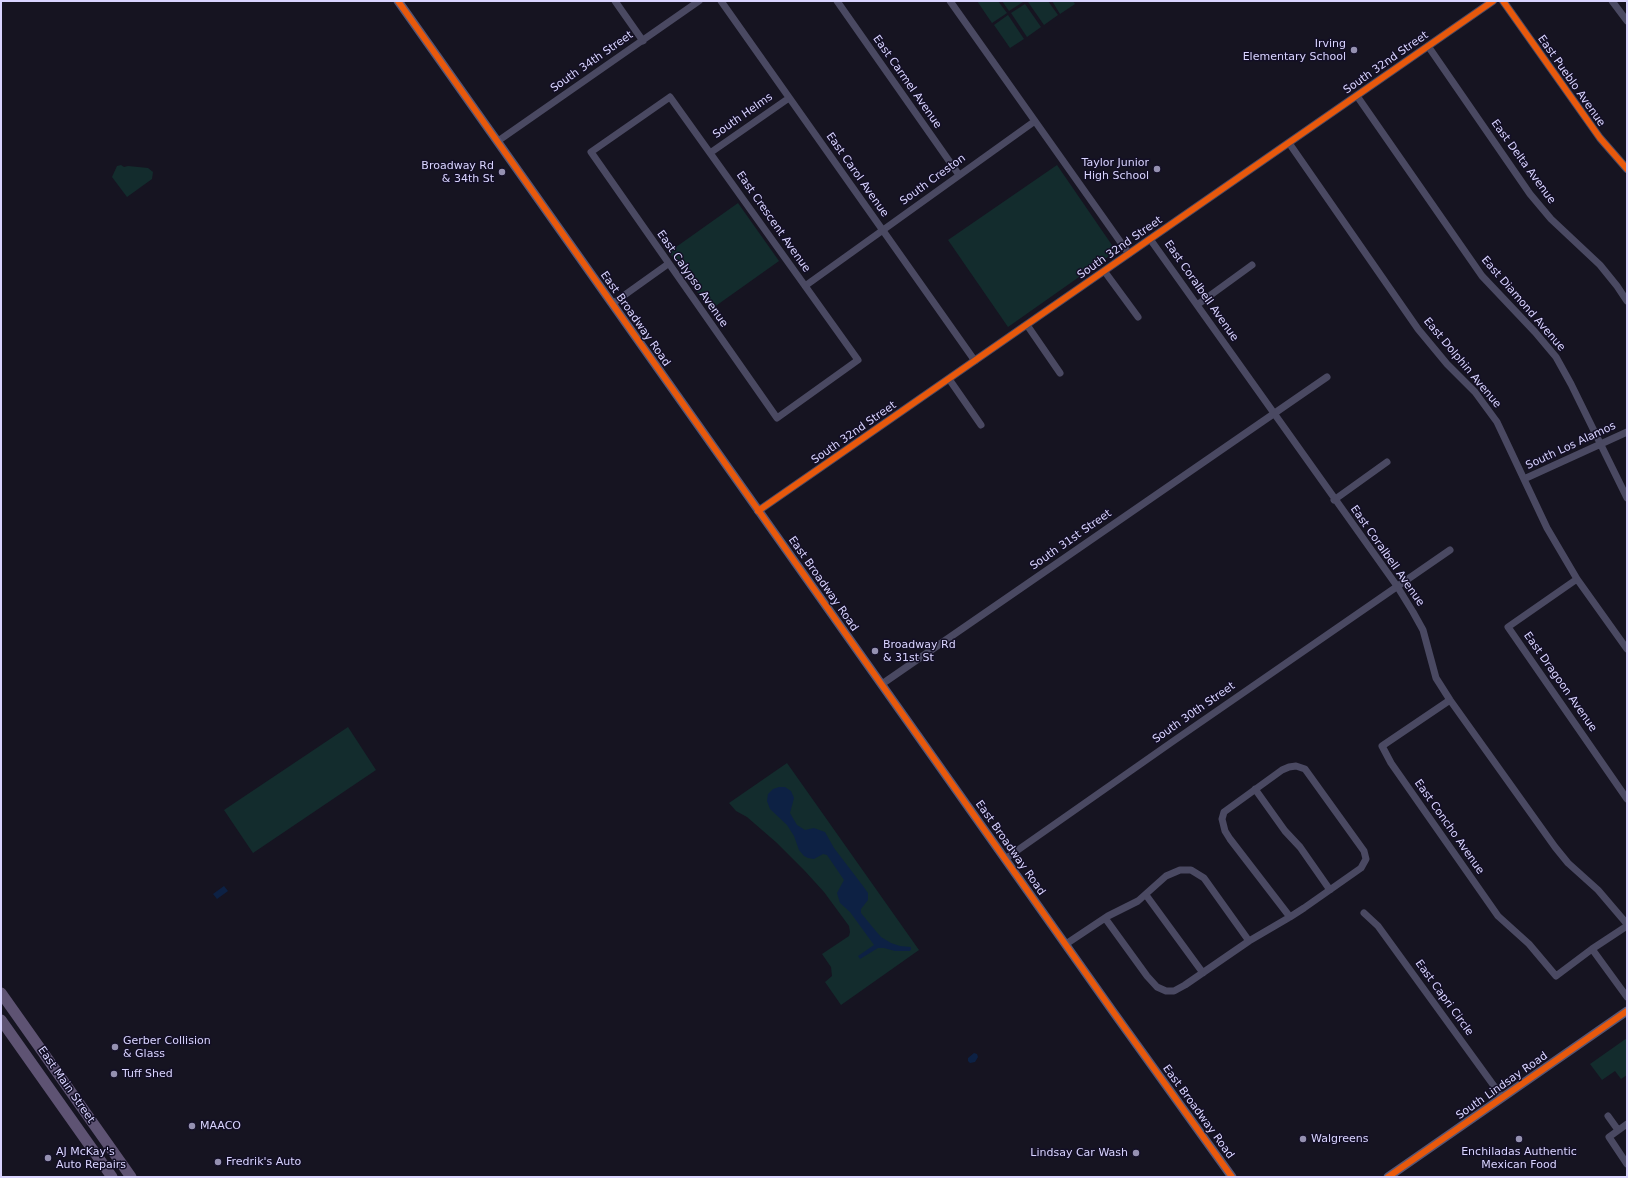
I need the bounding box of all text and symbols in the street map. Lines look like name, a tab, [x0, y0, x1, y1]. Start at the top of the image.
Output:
street label: South 34th Street	[548, 29, 636, 95]
street label: South 32nd Street	[1341, 29, 1431, 97]
street label: East Carmel Avenue	[870, 33, 944, 131]
street label: East Pueblo Avenue	[1534, 33, 1608, 129]
place label: Irving Elementary School	[1243, 37, 1346, 63]
marker: Irving Elementary School	[1349, 45, 1359, 55]
street label: South Helms	[711, 91, 775, 141]
street label: East Delta Avenue	[1488, 117, 1558, 207]
street label: East Carol Avenue	[823, 130, 891, 220]
street label: South Creston	[898, 152, 968, 208]
place label: Taylor Junior High School	[1082, 156, 1149, 182]
place label: Broadway Rd & 34th St	[421, 159, 494, 185]
marker: Taylor Junior High School	[1152, 164, 1162, 174]
marker: Broadway Rd & 34th St	[497, 167, 507, 177]
street label: East Crescent Avenue	[733, 169, 813, 275]
street label: South 32nd Street	[1075, 214, 1165, 282]
street label: East Calypso Avenue	[654, 228, 730, 330]
street label: East Coralbell Avenue	[1161, 238, 1241, 344]
street label: East Diamond Avenue	[1478, 254, 1568, 354]
street label: East Broadway Road	[597, 269, 673, 369]
street label: East Dolphin Avenue	[1420, 315, 1504, 411]
street label: South 32nd Street	[809, 399, 899, 467]
street label: South Los Alamos	[1524, 419, 1618, 473]
street label: East Coralbell Avenue	[1347, 503, 1427, 609]
street label: South 31st Street	[1028, 507, 1114, 573]
street label: East Broadway Road	[785, 534, 861, 634]
street label: East Dragoon Avenue	[1521, 630, 1599, 734]
place label: Broadway Rd & 31st St	[883, 638, 956, 664]
marker: Broadway Rd & 31st St	[870, 646, 880, 656]
street label: South 30th Street	[1150, 680, 1238, 746]
street label: East Concho Avenue	[1411, 777, 1487, 877]
street label: East Broadway Road	[972, 798, 1048, 898]
street label: East Capri Circle	[1412, 957, 1476, 1039]
place label: Gerber Collision & Glass	[123, 1034, 211, 1060]
marker: Gerber Collision & Glass	[110, 1042, 120, 1052]
street label: East Main Street	[35, 1044, 97, 1126]
street label: South Lindsay Road	[1454, 1049, 1550, 1123]
street label: East Broadway Road	[1159, 1062, 1237, 1162]
place label: Tuff Shed	[122, 1067, 173, 1081]
marker: Tuff Shed	[109, 1069, 119, 1079]
place label: MAACO	[200, 1119, 241, 1133]
marker: MAACO	[187, 1121, 197, 1131]
place label: Walgreens	[1311, 1132, 1368, 1146]
marker: Walgreens	[1298, 1134, 1308, 1144]
marker: Enchiladas Authentic Mexican Food	[1514, 1134, 1524, 1144]
place label: AJ McKay's Auto Repairs	[56, 1145, 126, 1171]
place label: Enchiladas Authentic Mexican Food	[1461, 1145, 1577, 1171]
place label: Lindsay Car Wash	[1030, 1146, 1128, 1160]
marker: Lindsay Car Wash	[1131, 1148, 1141, 1158]
marker: AJ McKay's Auto Repairs	[43, 1153, 53, 1163]
place label: Fredrik's Auto	[226, 1155, 301, 1169]
marker: Fredrik's Auto	[213, 1157, 223, 1167]

